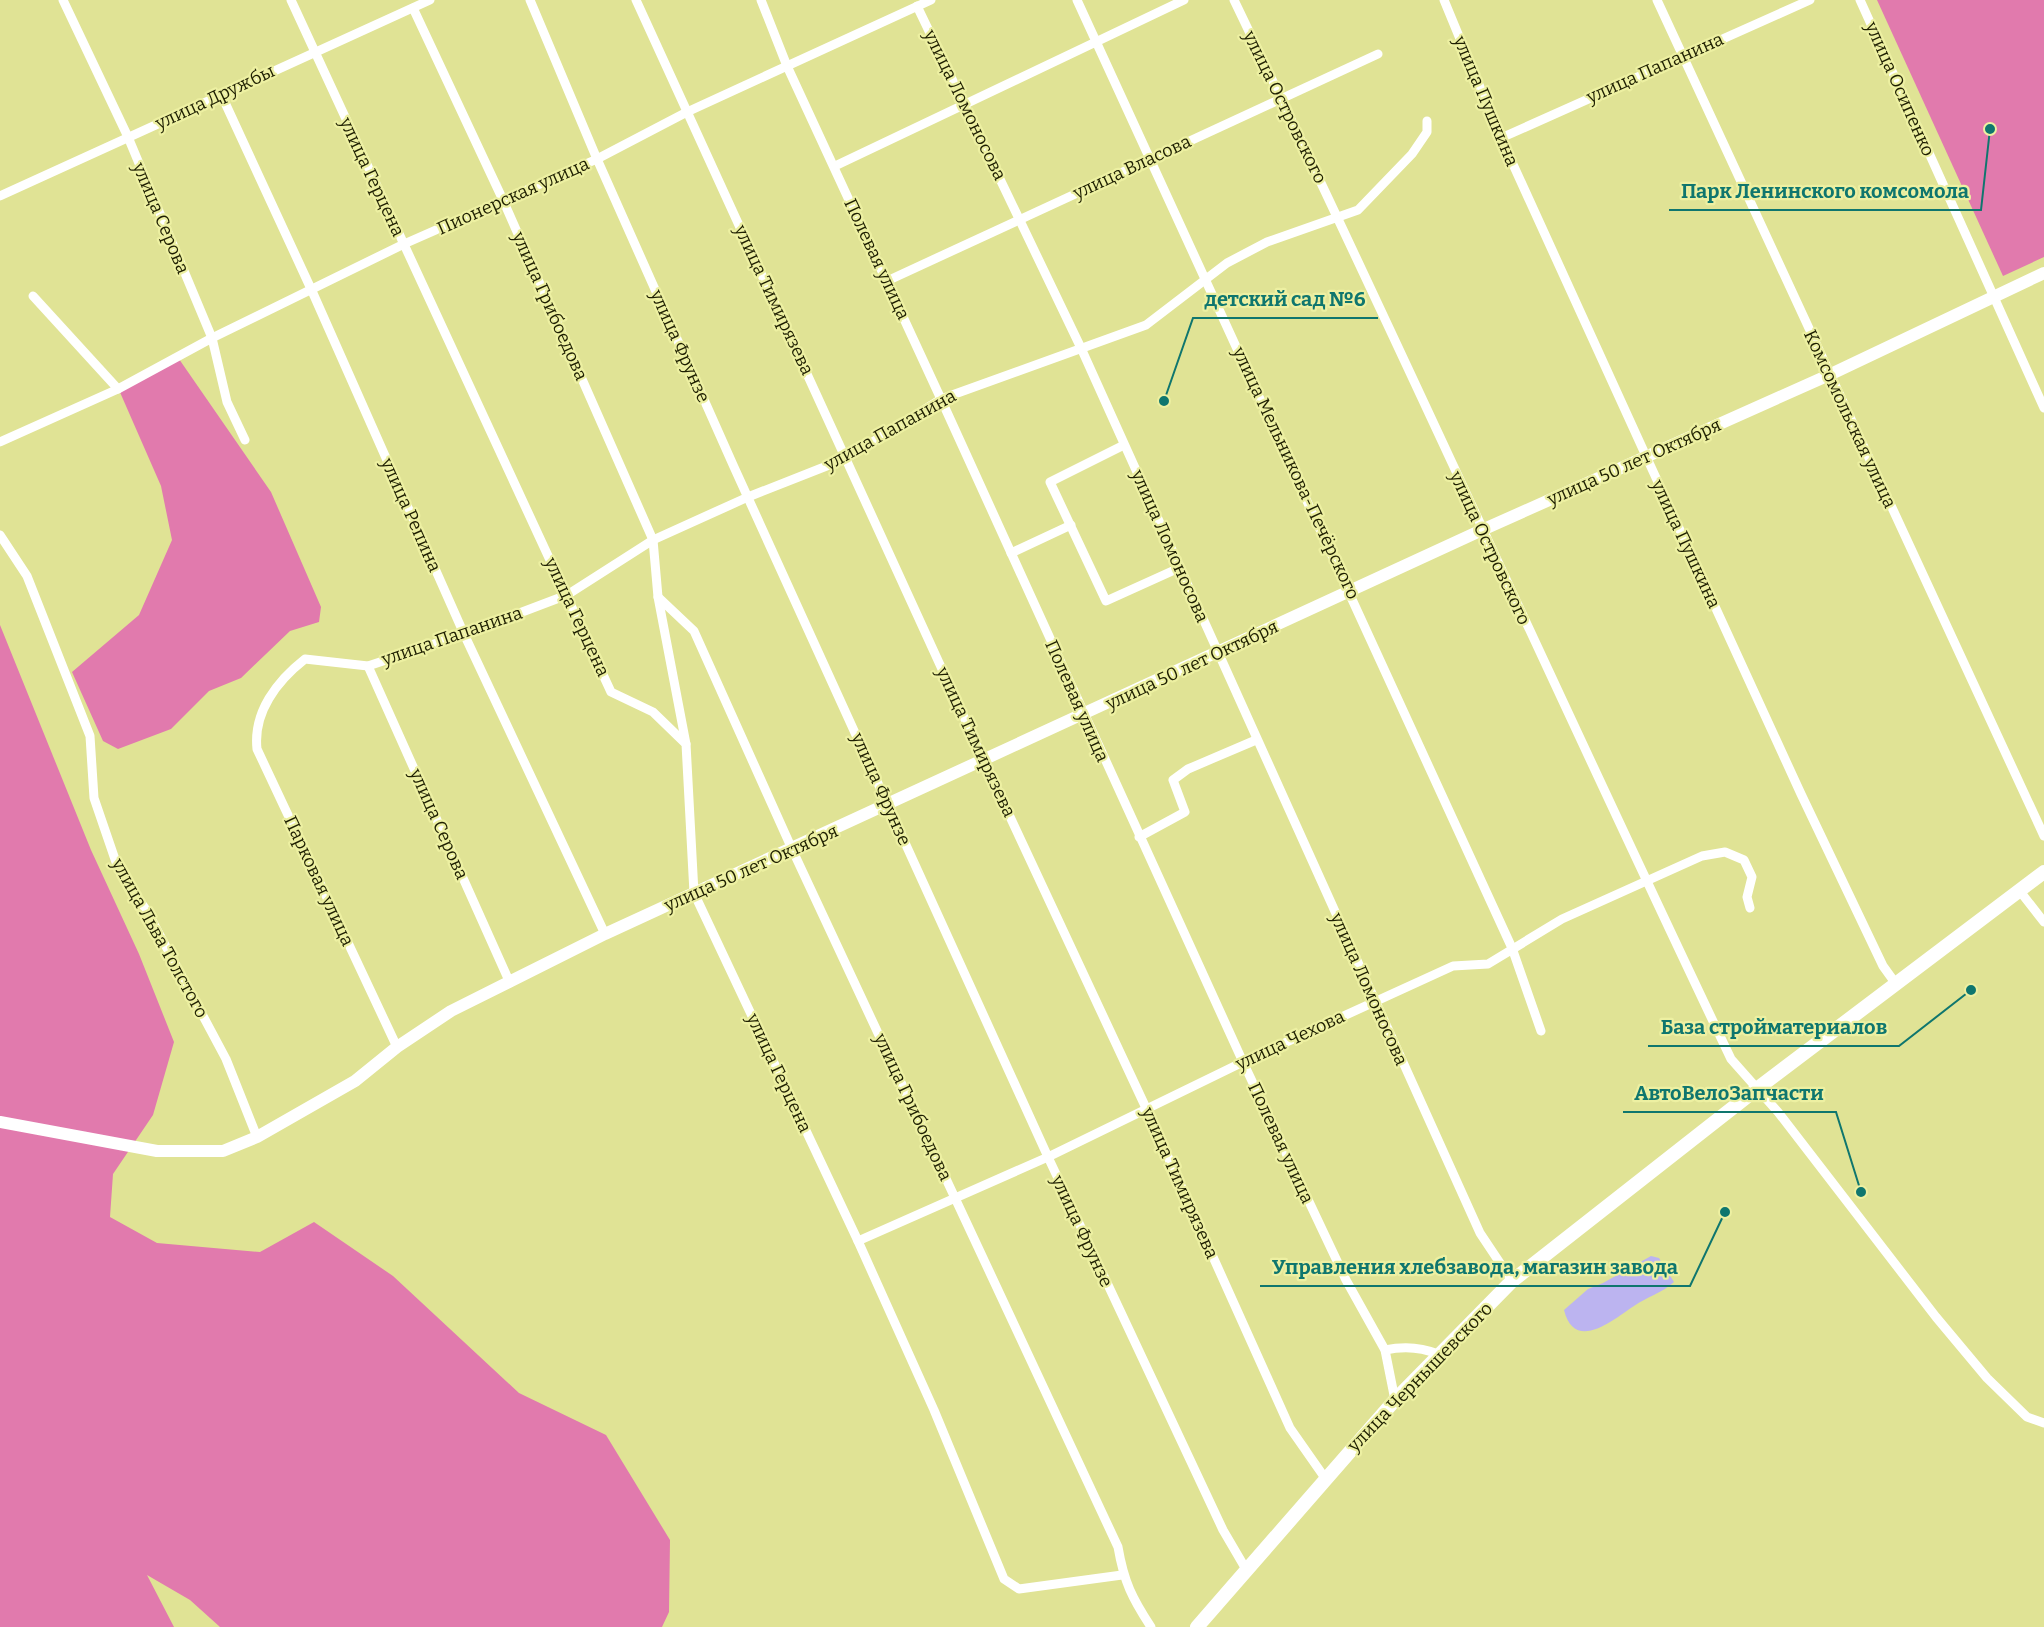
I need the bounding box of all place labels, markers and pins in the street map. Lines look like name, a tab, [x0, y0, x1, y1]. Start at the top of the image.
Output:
callout: Парк Ленинского комсомола	[1669, 172, 1981, 210]
callout: детский сад №6	[1193, 280, 1378, 318]
callout: База стройматериалов	[1648, 1008, 1899, 1046]
callout: АвтоВелоЗапчасти	[1623, 1074, 1836, 1112]
callout: Управления хлебзавода, магазин завода	[1260, 1248, 1690, 1286]

